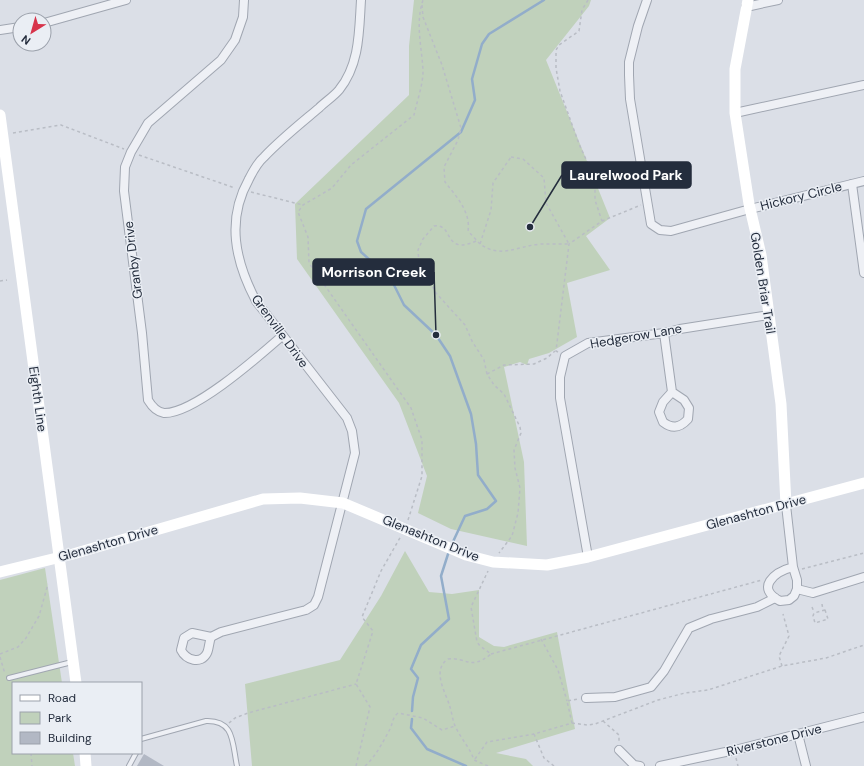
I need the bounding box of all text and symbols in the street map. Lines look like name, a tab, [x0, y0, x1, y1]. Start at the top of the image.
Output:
north arrow	[12, 12, 52, 52]
text: N	[19, 32, 33, 48]
callout: Laurelwood Park	[562, 162, 691, 188]
text: Laurelwood Park	[569, 166, 683, 184]
street label: Hickory Circle	[758, 178, 844, 214]
street label: Granby Drive	[120, 220, 146, 300]
street label: Golden Briar Trail	[747, 231, 779, 335]
callout: Morrison Creek	[313, 259, 434, 285]
text: Morrison Creek	[321, 263, 427, 281]
street label: Grenville Drive	[248, 291, 312, 371]
street label: Hedgerow Lane	[589, 320, 683, 352]
street label: Eighth Line	[25, 365, 51, 433]
street label: Glenashton Drive	[704, 490, 808, 534]
street label: Glenashton Drive	[380, 511, 482, 565]
street label: Glenashton Drive	[56, 521, 160, 565]
legend	[12, 682, 142, 754]
text: Road	[48, 690, 76, 706]
text: Park	[48, 710, 72, 726]
street label: Riverstone Drive	[725, 720, 823, 760]
text: Building	[48, 730, 92, 746]

